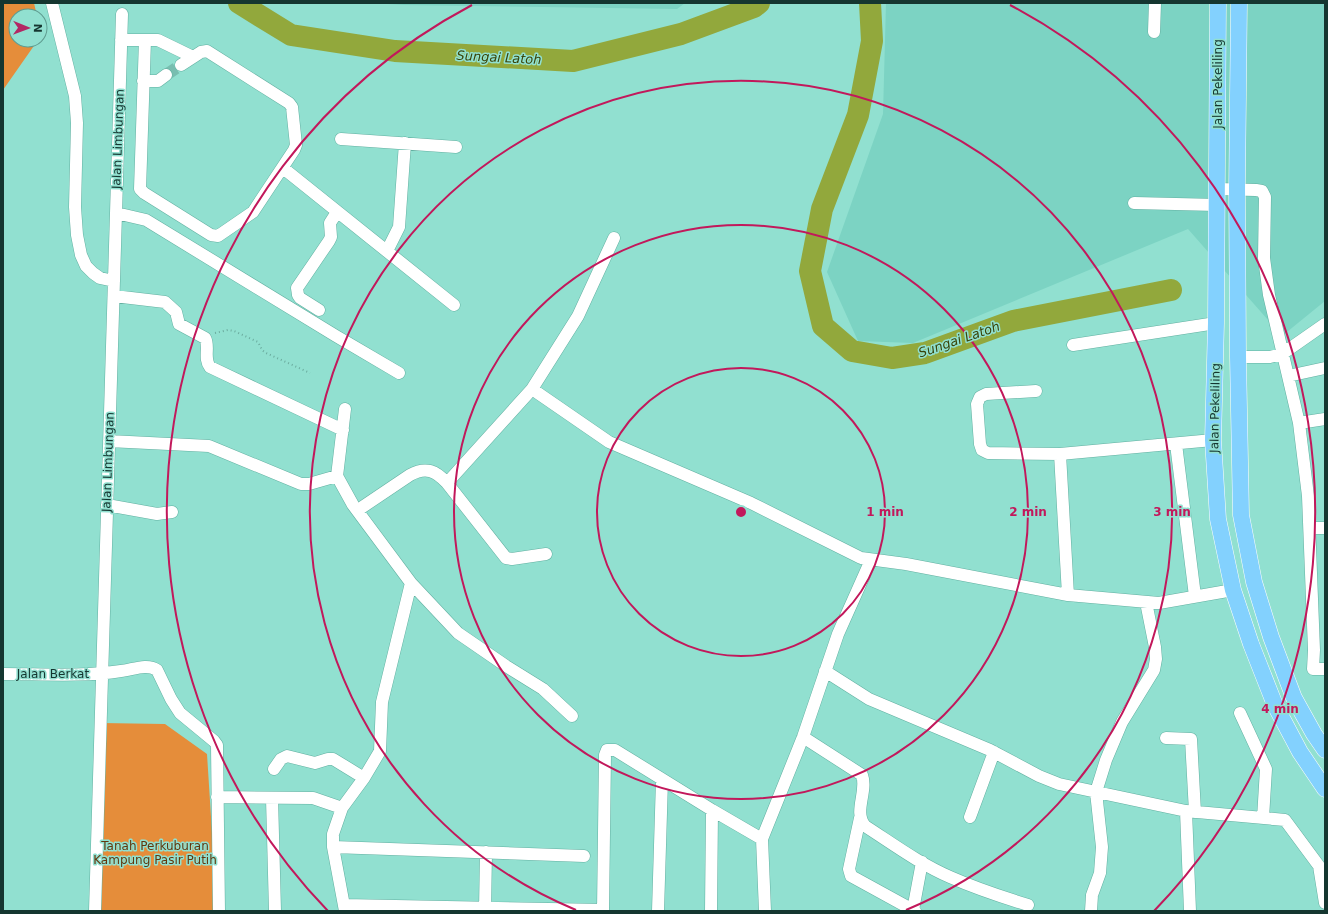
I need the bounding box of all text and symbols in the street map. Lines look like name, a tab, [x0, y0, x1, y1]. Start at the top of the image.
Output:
north arrow	[8, 8, 48, 48]
text: N	[31, 23, 44, 33]
street label: Jalan Pekeliling	[1211, 39, 1225, 130]
water label: Sungai Latoh	[456, 48, 542, 67]
street label: Jalan Limbungan	[109, 89, 127, 190]
water label: Sungai Latoh	[916, 319, 1002, 360]
street label: Jalan Pekeliling	[1207, 363, 1223, 454]
street label: Jalan Limbungan	[99, 412, 117, 513]
centre of rings	[734, 505, 748, 519]
text: 1 min	[866, 505, 904, 519]
text: 2 min	[1009, 505, 1047, 519]
text: 3 min	[1153, 505, 1191, 519]
street label: Jalan Berkat	[16, 667, 89, 681]
text: 4 min	[1261, 702, 1299, 716]
park label: Tanah Perkuburan Kampung Pasir Putih	[93, 839, 217, 867]

